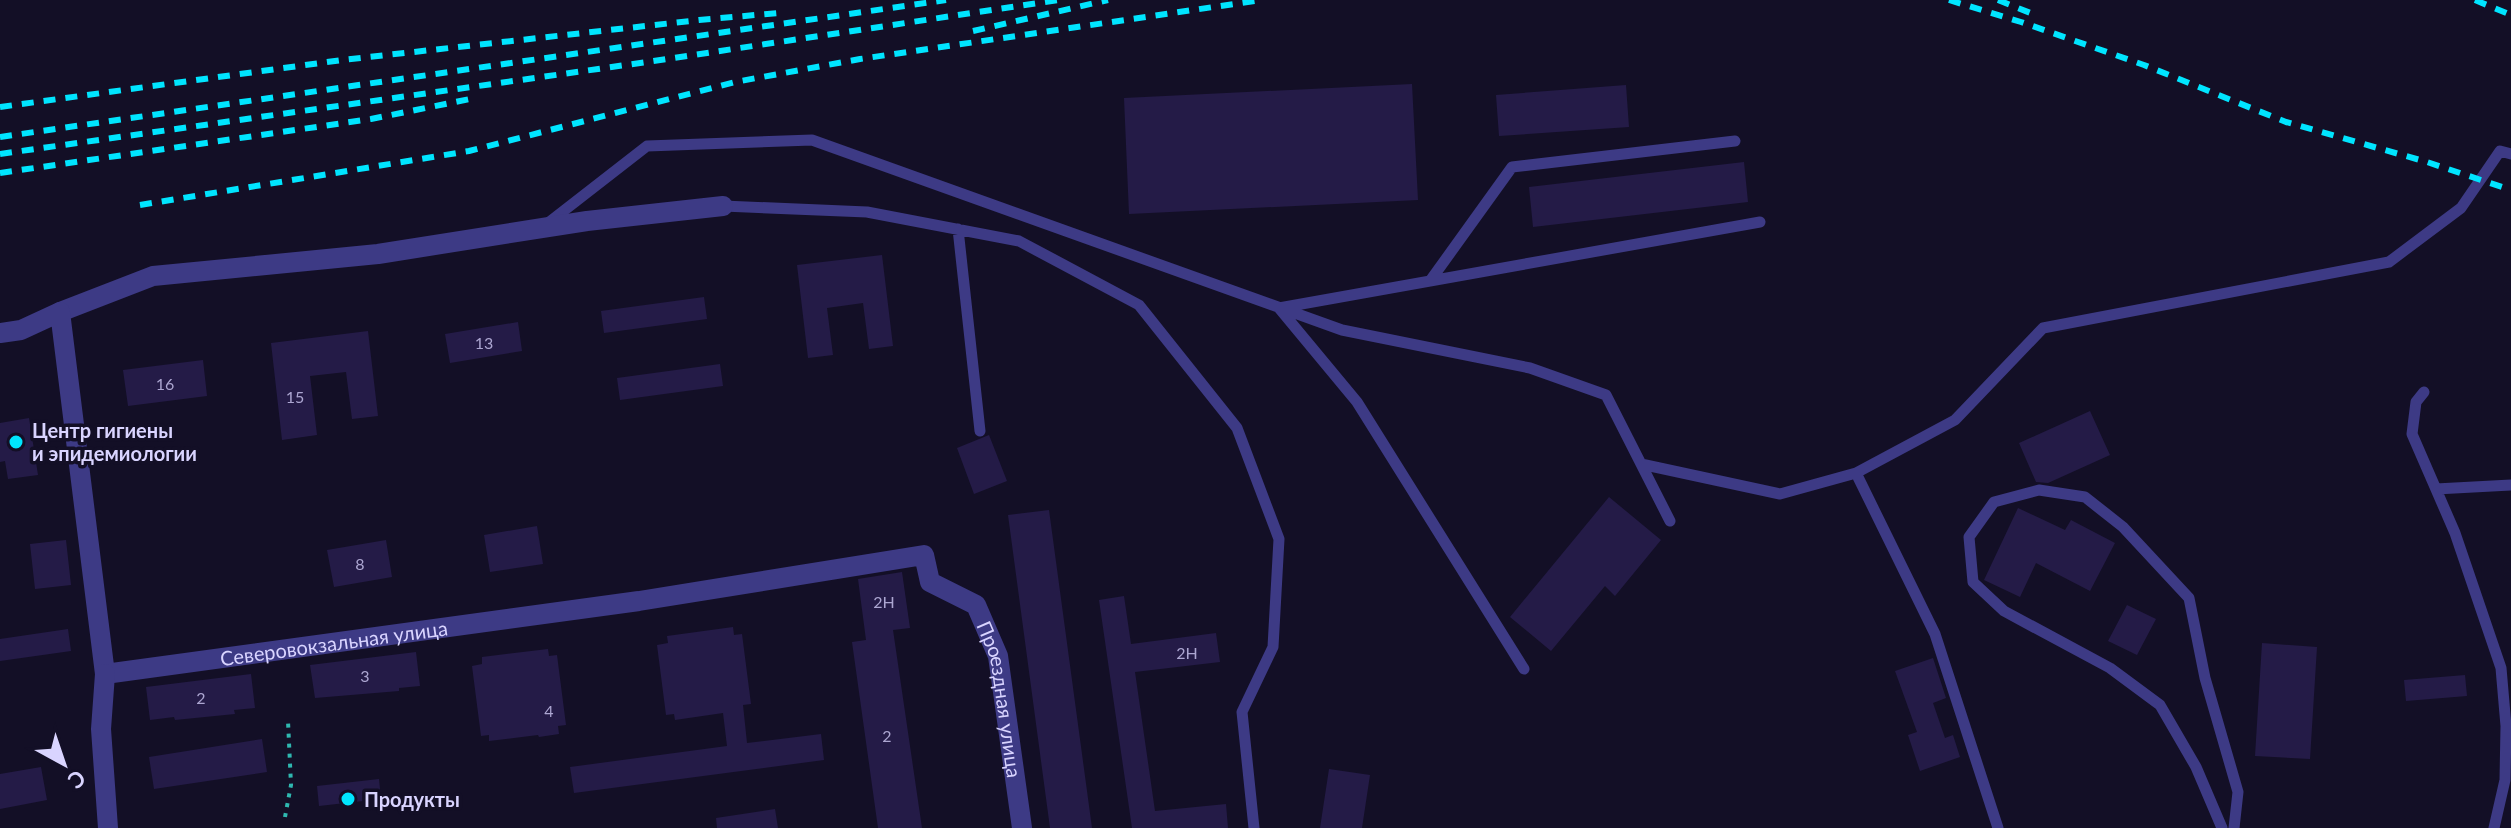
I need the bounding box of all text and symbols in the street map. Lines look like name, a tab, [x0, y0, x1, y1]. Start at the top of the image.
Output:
house number: 13	[475, 333, 493, 352]
house number: 16	[156, 374, 174, 393]
house number: 15	[286, 387, 304, 406]
place label: Центр гигиены и эпидемиологии	[32, 418, 197, 465]
marker: Центр гигиены и эпидемиологии	[7, 433, 25, 451]
house number: 8	[355, 554, 365, 573]
house number: 2Н	[873, 592, 895, 611]
street label: Северовокзальная улица	[219, 615, 449, 670]
street label: Проездная улица	[972, 617, 1027, 779]
house number: 2Н	[1176, 643, 1198, 662]
house number: 3	[360, 666, 370, 685]
house number: 2	[196, 688, 206, 707]
house number: 4	[544, 701, 554, 720]
north arrow	[24, 724, 104, 804]
house number: 2	[882, 726, 892, 745]
text: С	[63, 765, 91, 795]
place label: Продукты	[364, 787, 460, 811]
marker: Продукты	[339, 790, 357, 808]

